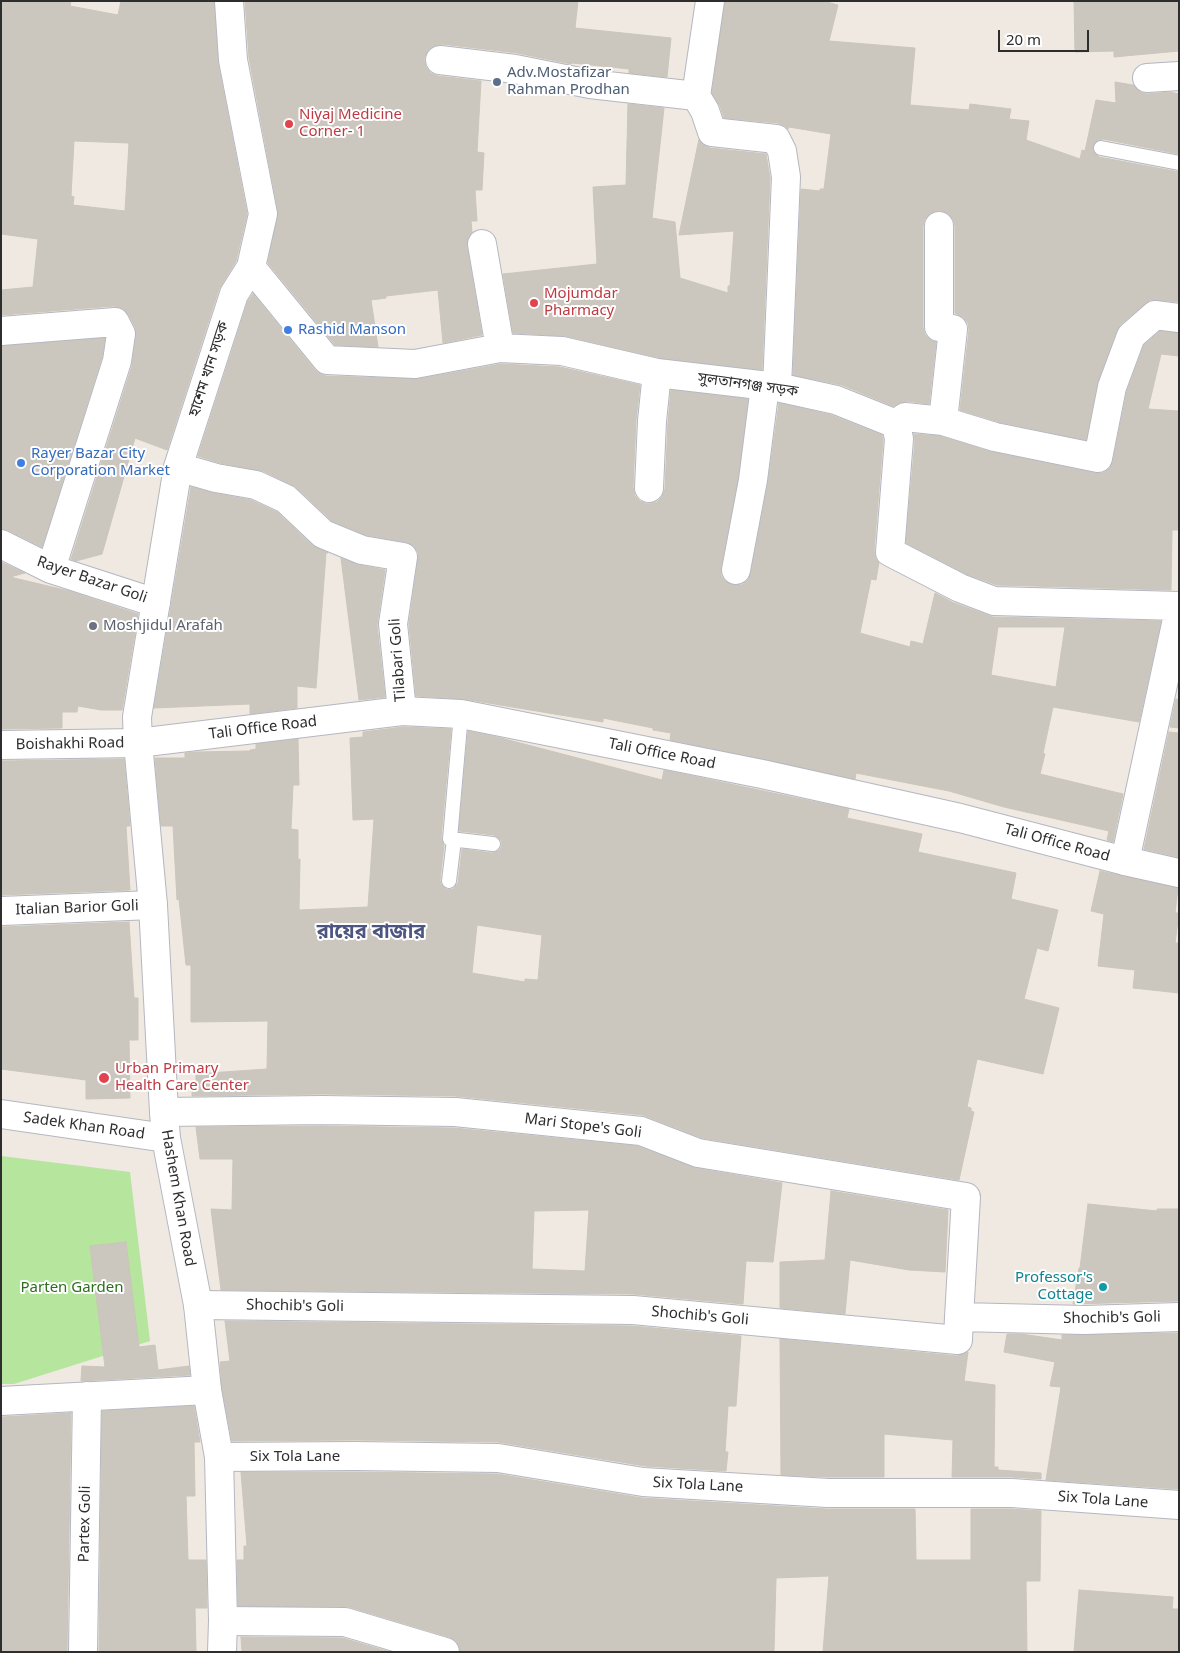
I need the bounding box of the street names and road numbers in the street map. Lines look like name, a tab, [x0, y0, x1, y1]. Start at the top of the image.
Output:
street label: হাশেম খান সড়ক	[185, 319, 233, 419]
street label: সুলতানগঞ্জ সড়ক	[697, 369, 799, 401]
street label: Rayer Bazar Goli	[35, 553, 149, 607]
street label: Tilabari Goli	[386, 618, 410, 702]
street label: Tali Office Road	[208, 712, 318, 744]
street label: Boishakhi Road	[16, 734, 124, 754]
street label: Tali Office Road	[607, 735, 717, 773]
street label: Tali Office Road	[1002, 820, 1112, 866]
street label: Italian Barior Goli	[15, 897, 139, 919]
street label: Sadek Khan Road	[22, 1109, 146, 1143]
street label: Mari Stope's Goli	[523, 1110, 643, 1142]
street label: Hashem Khan Road	[157, 1128, 199, 1268]
street label: Shochib's Goli	[246, 1296, 344, 1316]
street label: Shochib's Goli	[651, 1303, 749, 1329]
street label: Shochib's Goli	[1063, 1308, 1161, 1328]
street label: Six Tola Lane	[250, 1448, 340, 1466]
street label: Six Tola Lane	[652, 1474, 744, 1496]
street label: Partex Goli	[75, 1485, 95, 1563]
street label: Six Tola Lane	[1057, 1488, 1149, 1512]

